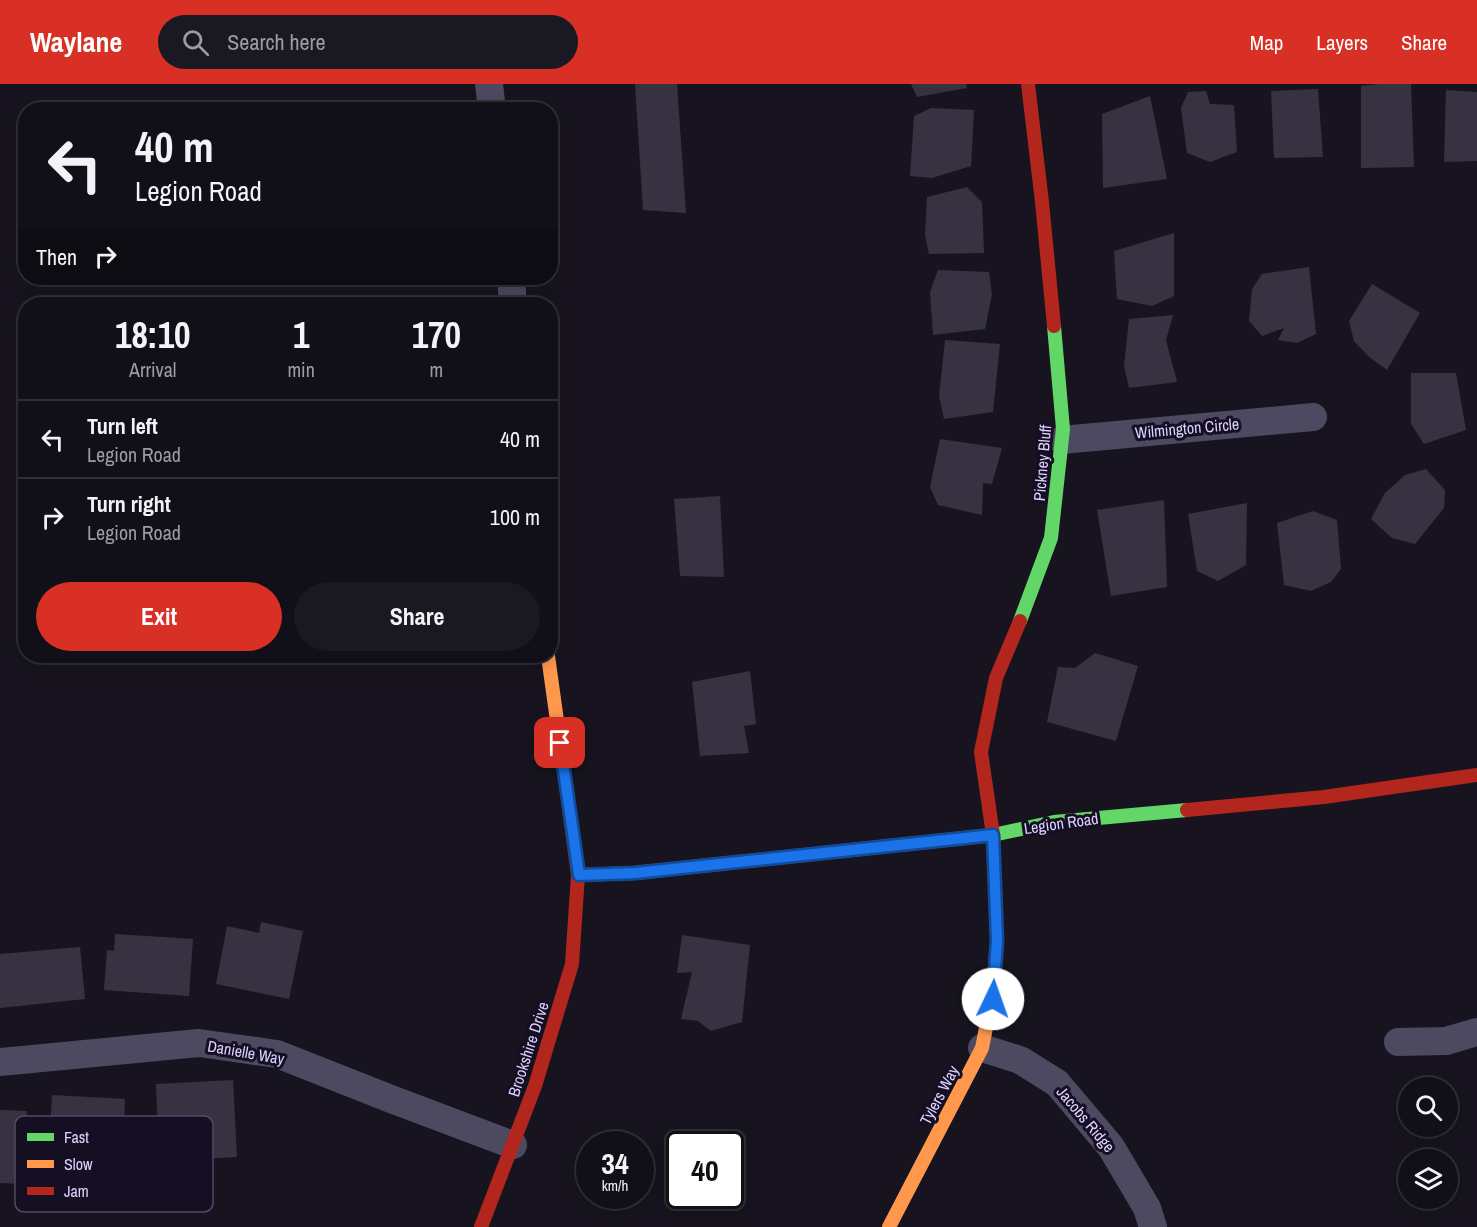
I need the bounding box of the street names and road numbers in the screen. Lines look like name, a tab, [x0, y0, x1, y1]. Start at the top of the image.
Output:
street label: Wilmington Circle	[1134, 412, 1240, 444]
street label: Pickney Bluff	[1028, 423, 1056, 502]
street label: Legion Road	[1022, 807, 1100, 839]
street label: Brookshire Drive	[502, 999, 554, 1099]
street label: Danielle Way	[206, 1034, 287, 1070]
street label: Tylers Way	[914, 1061, 964, 1129]
street label: Jacobs Ridge	[1052, 1081, 1120, 1157]

